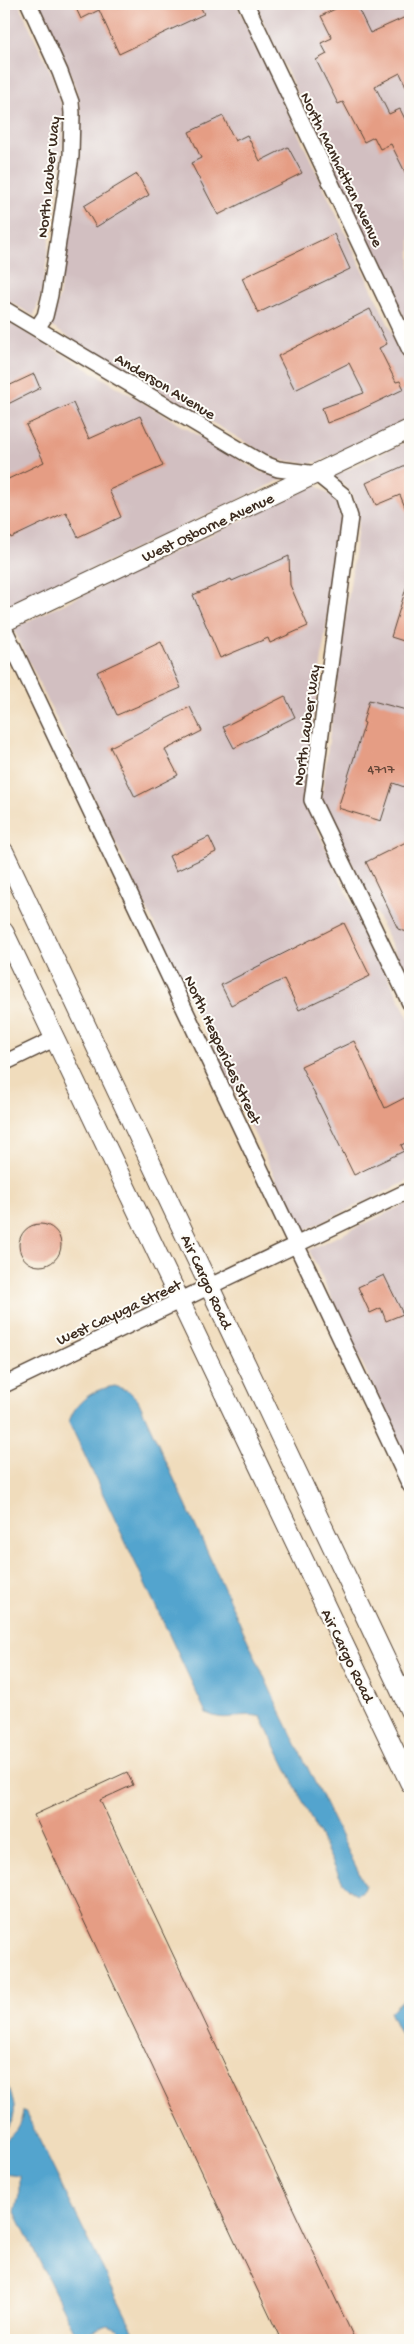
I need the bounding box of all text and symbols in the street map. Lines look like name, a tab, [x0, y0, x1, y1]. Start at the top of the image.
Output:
street label: North Manhattan Avenue	[294, 90, 386, 252]
street label: North Lauber Way	[35, 116, 66, 239]
street label: Anderson Avenue	[110, 350, 219, 426]
street label: West Osborne Avenue	[139, 490, 278, 568]
street label: North Lauber Way	[291, 664, 326, 787]
house number: 4717	[368, 762, 395, 779]
street label: North Hesperides Street	[178, 973, 264, 1129]
street label: Air Cargo Road	[175, 1232, 236, 1334]
street label: West Cayuga Street	[54, 1276, 186, 1351]
street label: Air Cargo Road	[315, 1607, 377, 1708]

